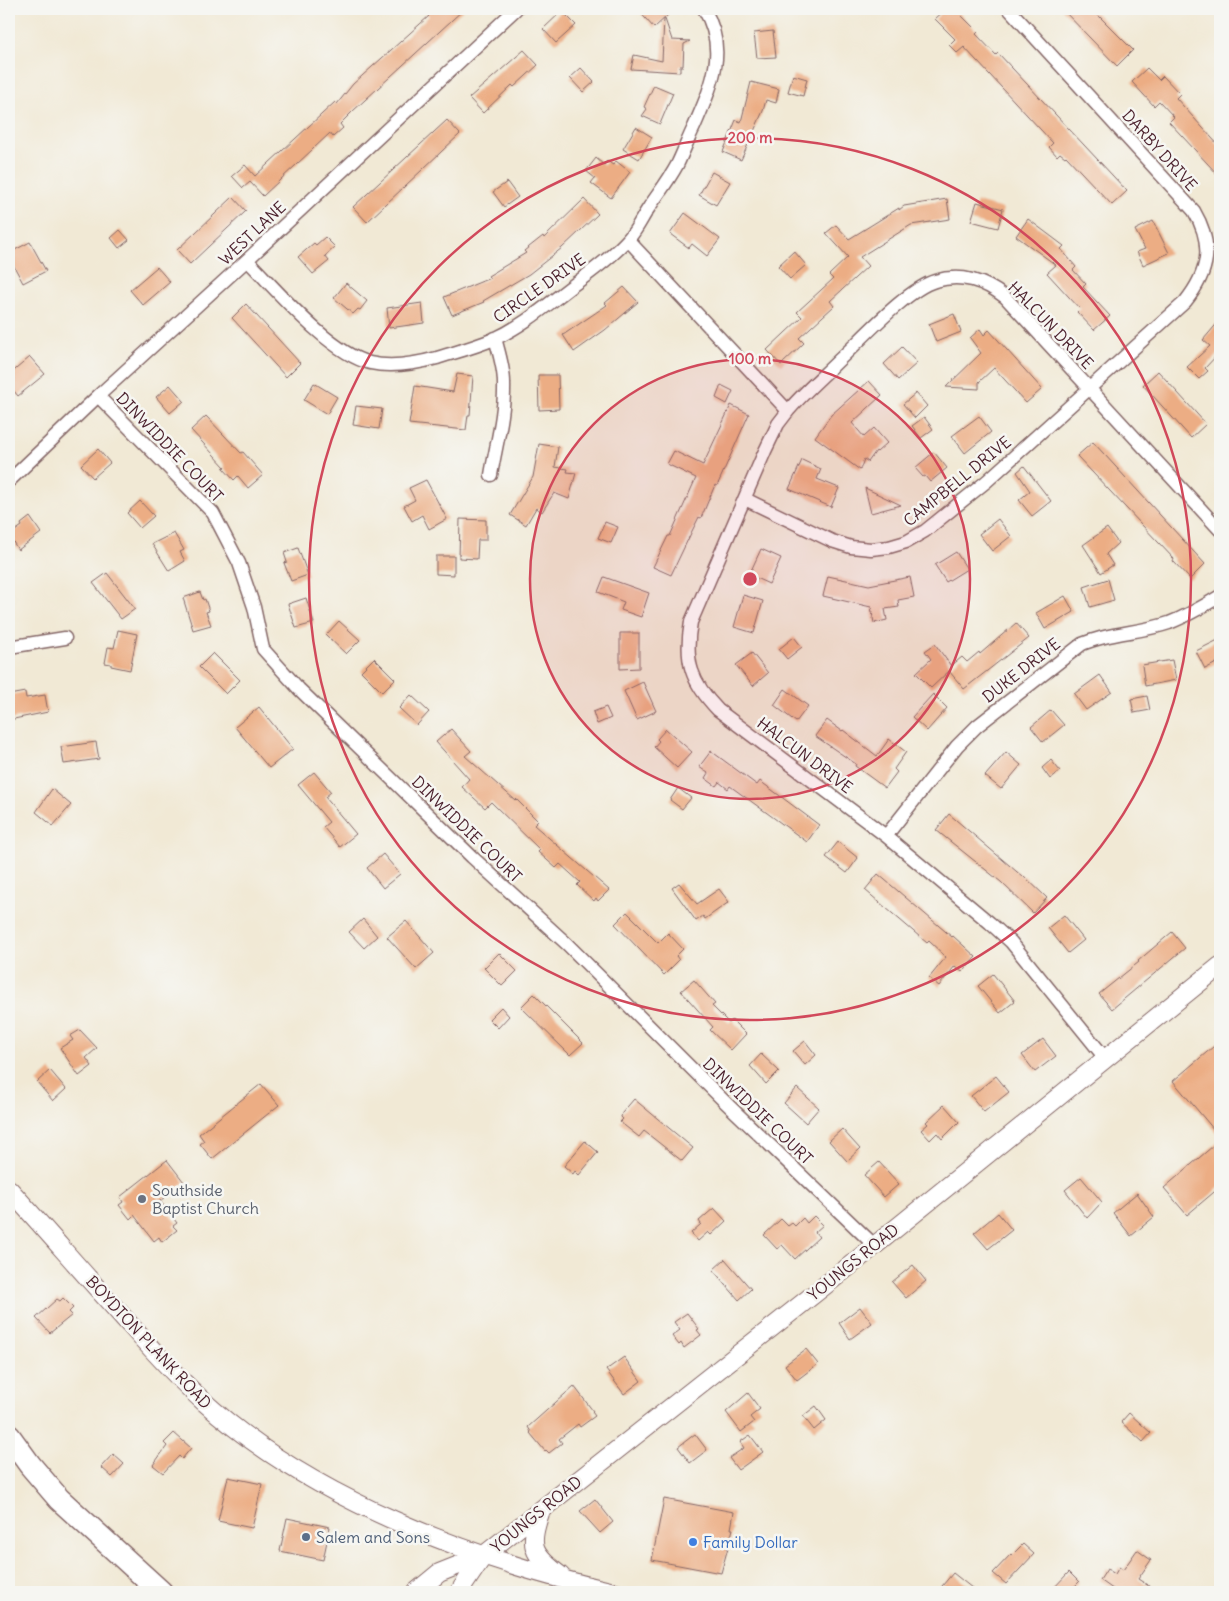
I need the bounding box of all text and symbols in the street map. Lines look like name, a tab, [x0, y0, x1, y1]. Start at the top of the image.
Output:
street label: DARBY DRIVE	[1118, 105, 1202, 195]
text: 200 m	[728, 128, 772, 147]
street label: WEST LANE	[214, 197, 290, 269]
street label: CIRCLE DRIVE	[489, 249, 589, 327]
street label: HALCUN DRIVE	[1004, 277, 1098, 373]
text: 100 m	[729, 349, 771, 368]
street label: DINWIDDIE COURT	[112, 388, 228, 506]
street label: CAMPBELL DRIVE	[899, 432, 1015, 530]
centre of rings	[741, 570, 759, 588]
street label: DUKE DRIVE	[978, 633, 1064, 707]
street label: HALCUN DRIVE	[753, 713, 857, 797]
street label: DINWIDDIE COURT	[408, 771, 526, 887]
street label: DINWIDDIE COURT	[699, 1053, 817, 1169]
place label: Southside Baptist Church	[152, 1180, 259, 1218]
marker: Southside Baptist Church	[136, 1193, 148, 1205]
street label: YOUNGS ROAD	[803, 1219, 903, 1305]
street label: BOYDTON PLANK ROAD	[82, 1271, 216, 1413]
street label: YOUNGS ROAD	[486, 1471, 586, 1557]
place label: Salem and Sons	[316, 1527, 430, 1547]
marker: Salem and Sons	[300, 1531, 312, 1543]
place label: Family Dollar	[703, 1532, 798, 1552]
marker: Family Dollar	[687, 1536, 699, 1548]

